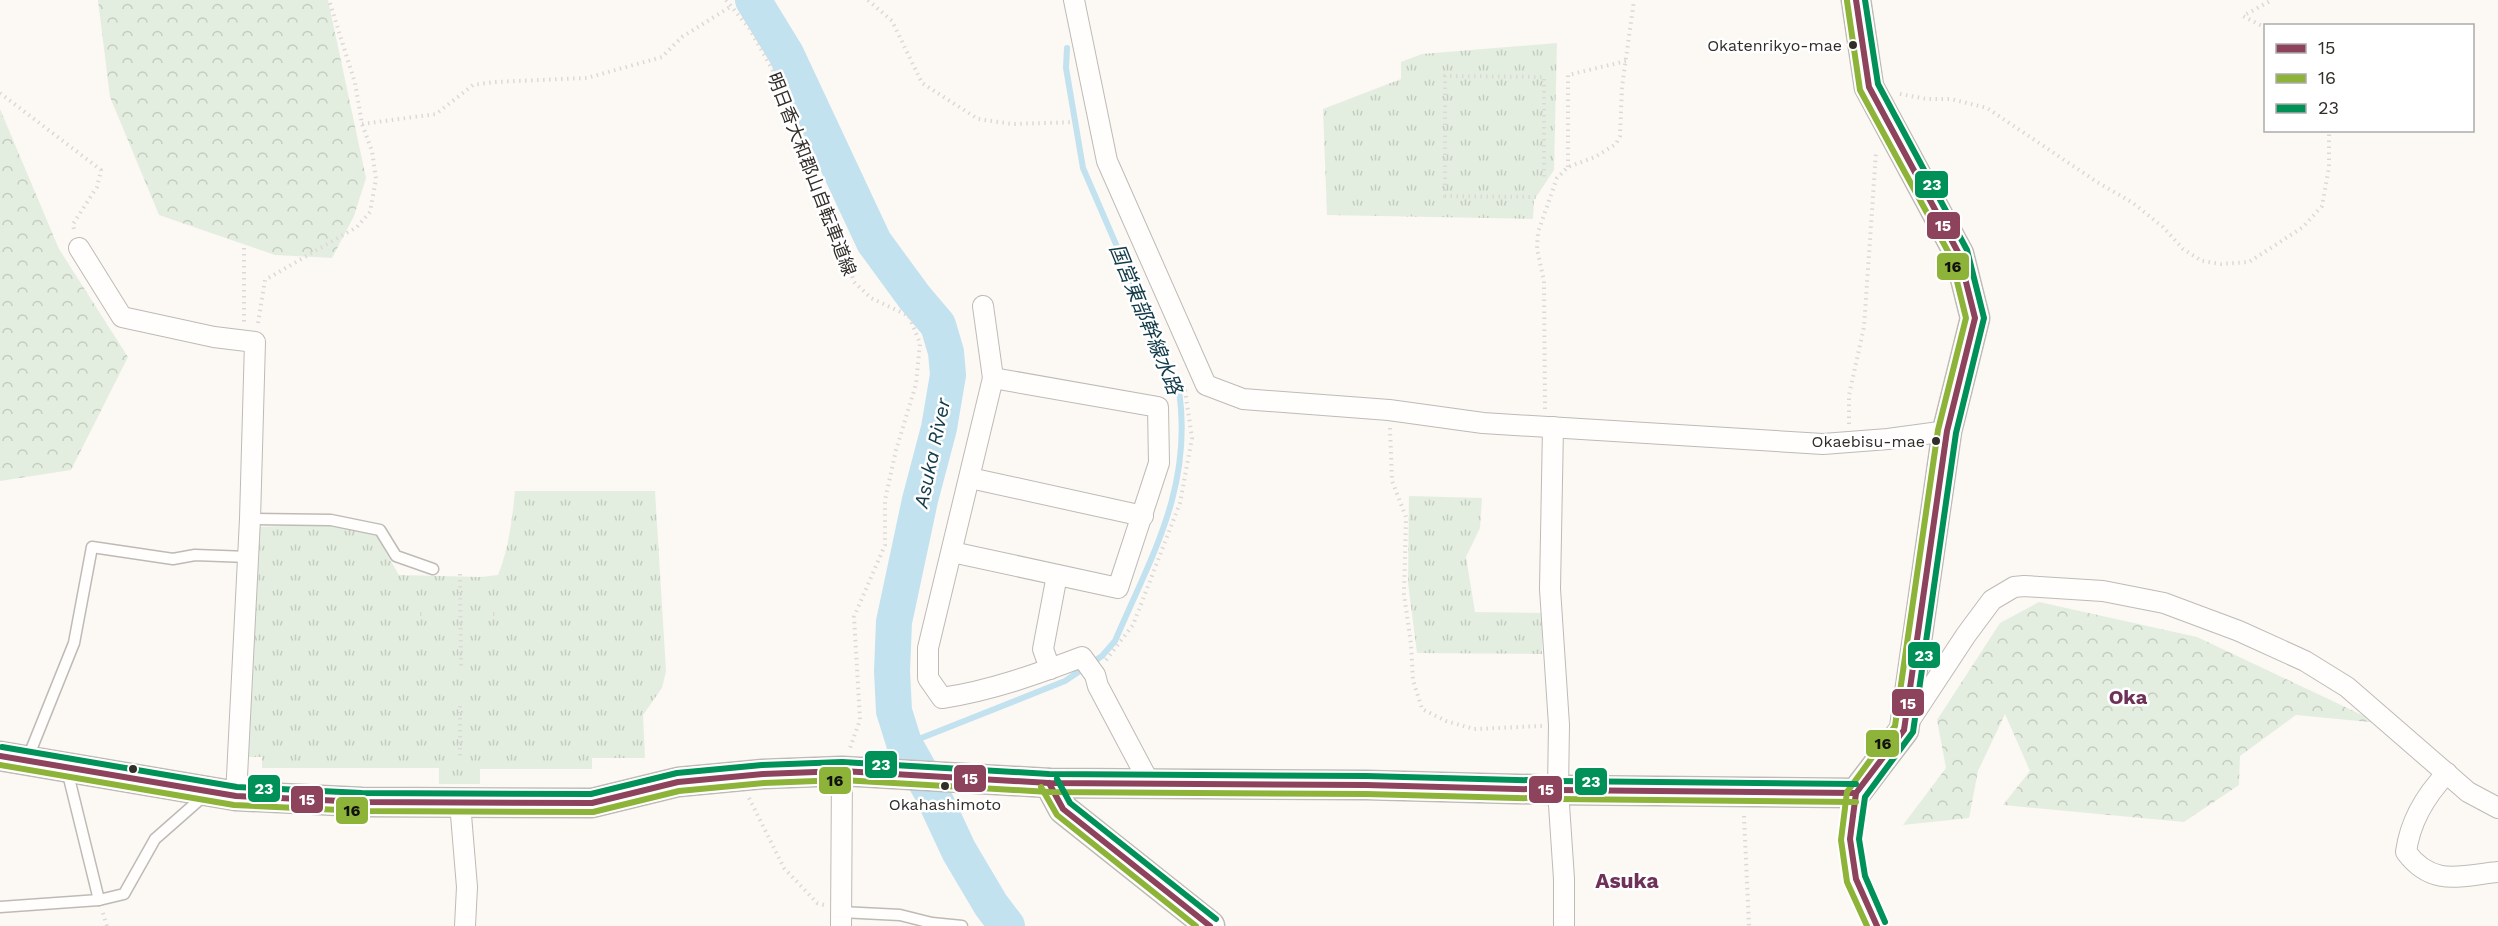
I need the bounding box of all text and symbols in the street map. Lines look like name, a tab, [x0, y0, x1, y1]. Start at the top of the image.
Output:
legend	[2264, 24, 2474, 132]
place label: Okatenrikyo-mae	[1707, 36, 1842, 55]
text: 15	[2318, 37, 2336, 58]
marker: Okatenrikyo-mae	[1847, 39, 1859, 51]
text: 16	[2318, 67, 2336, 88]
street label: 明日香大和郡山自転車道線	[763, 69, 861, 279]
text: 23	[2318, 97, 2339, 118]
line badge: 23	[1914, 170, 1949, 199]
text: 23	[1922, 175, 1942, 194]
line badge: 15	[1926, 211, 1961, 240]
text: 15	[1935, 216, 1951, 235]
water label: 国営東部幹線水路	[1105, 240, 1188, 400]
line badge: 16	[1936, 252, 1970, 281]
text: 16	[1945, 257, 1962, 276]
water label: Asuka River	[908, 395, 956, 511]
place label: Okaebisu-mae	[1812, 432, 1925, 451]
marker: Okaebisu-mae	[1930, 435, 1942, 447]
line badge: 23	[1907, 641, 1941, 669]
text: 23	[1914, 646, 1934, 665]
district label: Oka	[2109, 685, 2148, 709]
line badge: 15	[1891, 688, 1925, 717]
text: 15	[1900, 694, 1916, 713]
line badge: 16	[1865, 729, 1900, 758]
text: 16	[1875, 734, 1892, 753]
line badge: 23	[864, 750, 898, 779]
text: 23	[871, 755, 891, 774]
unlabelled marker	[127, 763, 139, 775]
line badge: 15	[953, 764, 987, 793]
line badge: 16	[818, 766, 852, 795]
line badge: 23	[1574, 767, 1608, 796]
text: 15	[962, 769, 978, 788]
text: 16	[827, 771, 844, 790]
text: 23	[1581, 772, 1601, 791]
line badge: 23	[247, 774, 281, 803]
line badge: 15	[1528, 775, 1563, 804]
text: 23	[254, 779, 274, 798]
marker: Okahashimoto	[939, 780, 951, 792]
text: 15	[1538, 780, 1554, 799]
line badge: 15	[290, 785, 324, 814]
text: 15	[299, 790, 315, 809]
place label: Okahashimoto	[889, 795, 1001, 814]
line badge: 16	[335, 796, 369, 825]
text: 16	[344, 801, 361, 820]
district label: Asuka	[1595, 868, 1660, 893]

